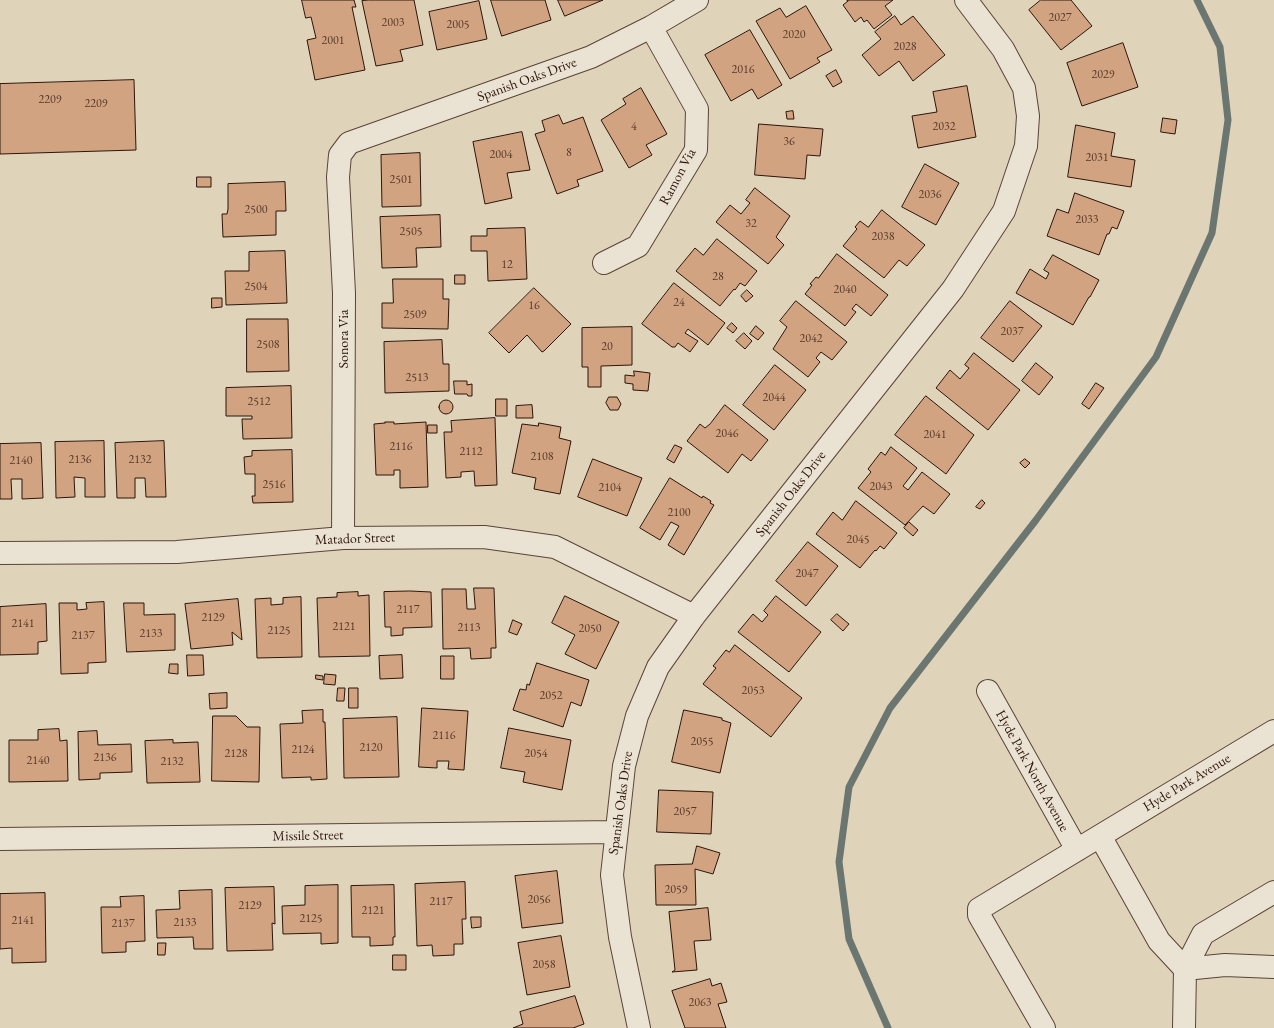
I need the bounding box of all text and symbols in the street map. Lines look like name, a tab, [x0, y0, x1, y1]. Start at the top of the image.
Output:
house number: 2027	[1048, 11, 1072, 25]
house number: 2003	[381, 16, 405, 30]
house number: 2005	[446, 18, 470, 32]
house number: 2020	[782, 28, 806, 42]
house number: 2001	[321, 34, 345, 48]
house number: 2028	[893, 40, 917, 54]
street label: Spanish Oaks Drive	[475, 54, 579, 106]
house number: 2016	[731, 63, 755, 77]
house number: 2029	[1091, 68, 1115, 82]
house number: 2209	[38, 93, 62, 107]
house number: 2209	[84, 97, 108, 111]
house number: 4	[631, 120, 637, 134]
house number: 2032	[932, 120, 956, 134]
house number: 36	[783, 135, 795, 149]
house number: 8	[566, 146, 572, 160]
street label: Ramon Via	[656, 146, 700, 208]
house number: 2004	[489, 148, 513, 162]
house number: 2031	[1085, 151, 1109, 165]
house number: 2501	[389, 173, 413, 187]
house number: 2036	[918, 188, 942, 202]
house number: 2500	[244, 203, 268, 217]
house number: 2033	[1075, 213, 1099, 227]
house number: 32	[745, 217, 757, 231]
house number: 2505	[399, 225, 423, 239]
house number: 2038	[871, 230, 895, 244]
house number: 12	[501, 258, 513, 272]
house number: 28	[712, 270, 724, 284]
house number: 2504	[244, 280, 268, 294]
house number: 2040	[833, 283, 857, 297]
house number: 24	[673, 296, 685, 310]
house number: 16	[528, 299, 540, 313]
house number: 2509	[403, 308, 427, 322]
street label: Sonora Via	[336, 310, 352, 368]
house number: 2037	[1000, 325, 1024, 339]
house number: 2042	[799, 332, 823, 346]
house number: 2508	[256, 338, 280, 352]
house number: 20	[601, 340, 613, 354]
house number: 2513	[405, 371, 429, 385]
house number: 2044	[762, 391, 786, 405]
house number: 2512	[247, 395, 271, 409]
house number: 2046	[715, 427, 739, 441]
house number: 2041	[923, 428, 947, 442]
house number: 2116	[389, 440, 413, 454]
house number: 2112	[459, 445, 483, 459]
street label: Spanish Oaks Drive	[752, 448, 830, 540]
house number: 2108	[530, 450, 554, 464]
house number: 2136	[68, 453, 92, 467]
house number: 2132	[128, 453, 152, 467]
house number: 2140	[9, 454, 33, 468]
house number: 2516	[262, 478, 286, 492]
house number: 2043	[869, 480, 893, 494]
house number: 2104	[598, 481, 622, 495]
house number: 2100	[667, 506, 691, 520]
street label: Matador Street	[315, 529, 395, 549]
house number: 2045	[846, 533, 870, 547]
house number: 2047	[795, 567, 819, 581]
house number: 2117	[396, 603, 420, 617]
house number: 2129	[201, 611, 225, 625]
house number: 2141	[11, 617, 35, 631]
house number: 2121	[332, 620, 356, 634]
house number: 2113	[457, 621, 481, 635]
house number: 2050	[578, 622, 602, 636]
house number: 2125	[267, 624, 291, 638]
house number: 2133	[139, 627, 163, 641]
house number: 2137	[71, 629, 95, 643]
house number: 2053	[741, 684, 765, 698]
house number: 2052	[539, 689, 563, 703]
street label: Hyde Park North Avenue	[992, 707, 1072, 835]
house number: 2116	[432, 729, 456, 743]
house number: 2055	[690, 735, 714, 749]
house number: 2120	[359, 741, 383, 755]
house number: 2124	[291, 743, 315, 757]
house number: 2128	[224, 747, 248, 761]
house number: 2054	[524, 747, 548, 761]
street label: Spanish Oaks Drive	[605, 750, 637, 856]
street label: Hyde Park Avenue	[1140, 750, 1234, 816]
house number: 2136	[93, 751, 117, 765]
house number: 2140	[26, 754, 50, 768]
house number: 2132	[160, 755, 184, 769]
house number: 2057	[673, 805, 697, 819]
street label: Missile Street	[272, 827, 344, 845]
house number: 2059	[664, 883, 688, 897]
house number: 2056	[527, 893, 551, 907]
house number: 2117	[429, 895, 453, 909]
house number: 2129	[238, 899, 262, 913]
house number: 2121	[361, 904, 385, 918]
house number: 2125	[299, 912, 323, 926]
house number: 2141	[11, 914, 35, 928]
house number: 2133	[173, 916, 197, 930]
house number: 2137	[111, 917, 135, 931]
house number: 2058	[532, 958, 556, 972]
house number: 2063	[688, 996, 712, 1010]

